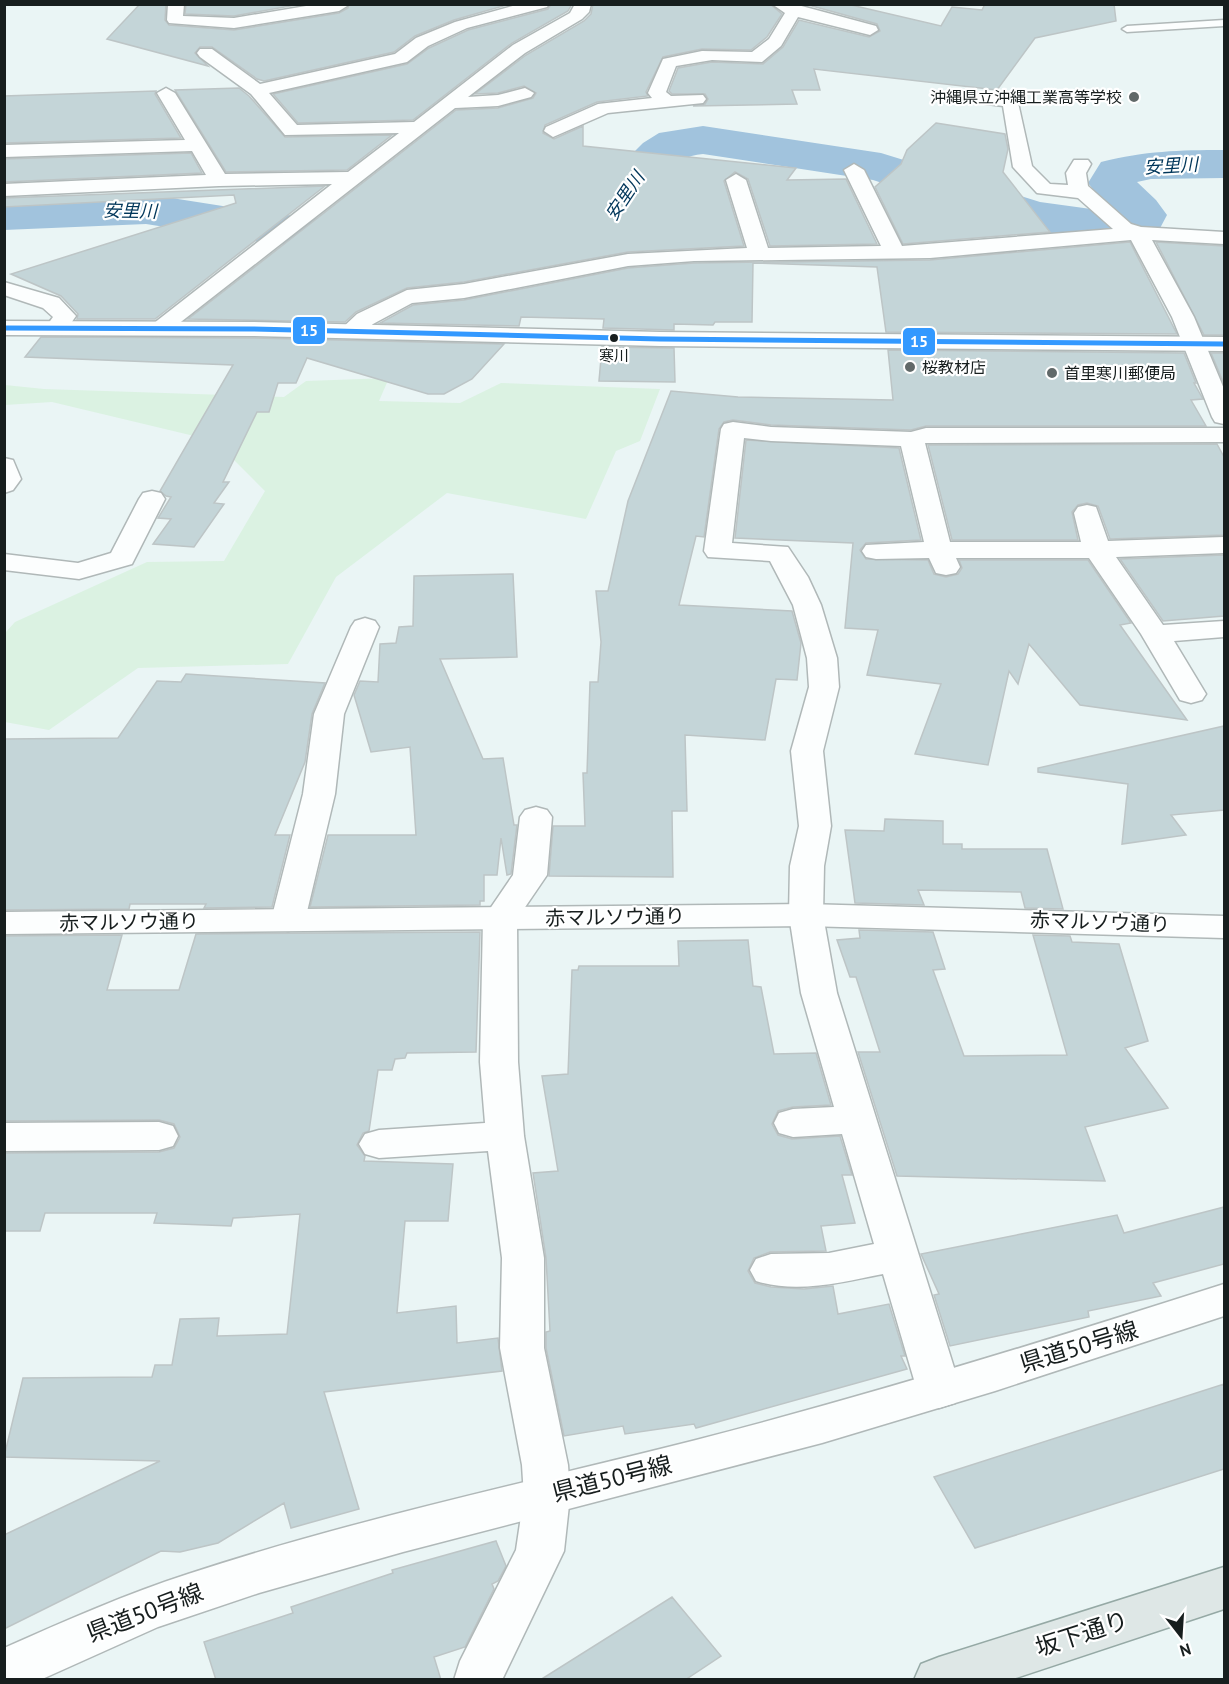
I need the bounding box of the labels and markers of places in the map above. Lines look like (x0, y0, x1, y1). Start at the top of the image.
place label: 沖縄県立沖縄工業高等学校 (930, 87, 1122, 107)
marker: 沖縄県立沖縄工業高等学校 (1127, 90, 1141, 104)
marker: 寒川 (608, 332, 620, 344)
place label: 寒川 (599, 346, 629, 365)
place label: 桜教材店 (922, 357, 986, 377)
marker: 桜教材店 (903, 360, 917, 374)
place label: 首里寒川郵便局 (1064, 363, 1176, 383)
marker: 首里寒川郵便局 (1045, 366, 1059, 380)

